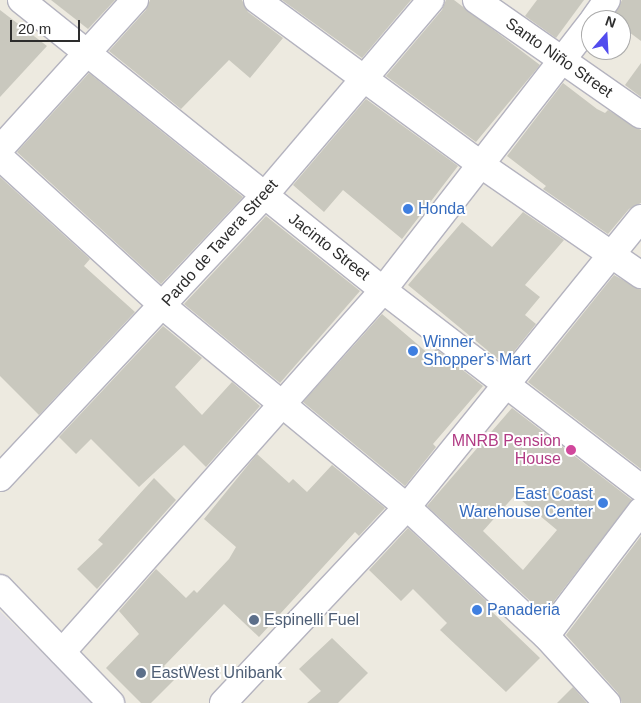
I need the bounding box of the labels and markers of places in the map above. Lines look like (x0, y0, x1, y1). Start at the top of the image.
place label: Honda (418, 199, 465, 219)
marker: Honda (402, 203, 414, 215)
place label: Winner Shopper's Mart (423, 332, 531, 370)
marker: Winner Shopper's Mart (407, 345, 419, 357)
place label: MNRB Pension House (452, 431, 561, 469)
marker: MNRB Pension House (565, 444, 577, 456)
place label: East Coast Warehouse Center (459, 484, 593, 522)
marker: East Coast Warehouse Center (597, 497, 609, 509)
place label: Panaderia (487, 600, 560, 620)
marker: Panaderia (471, 604, 483, 616)
place label: Espinelli Fuel (264, 610, 359, 630)
marker: Espinelli Fuel (248, 614, 260, 626)
place label: EastWest Unibank (151, 663, 282, 683)
marker: EastWest Unibank (135, 667, 147, 679)

